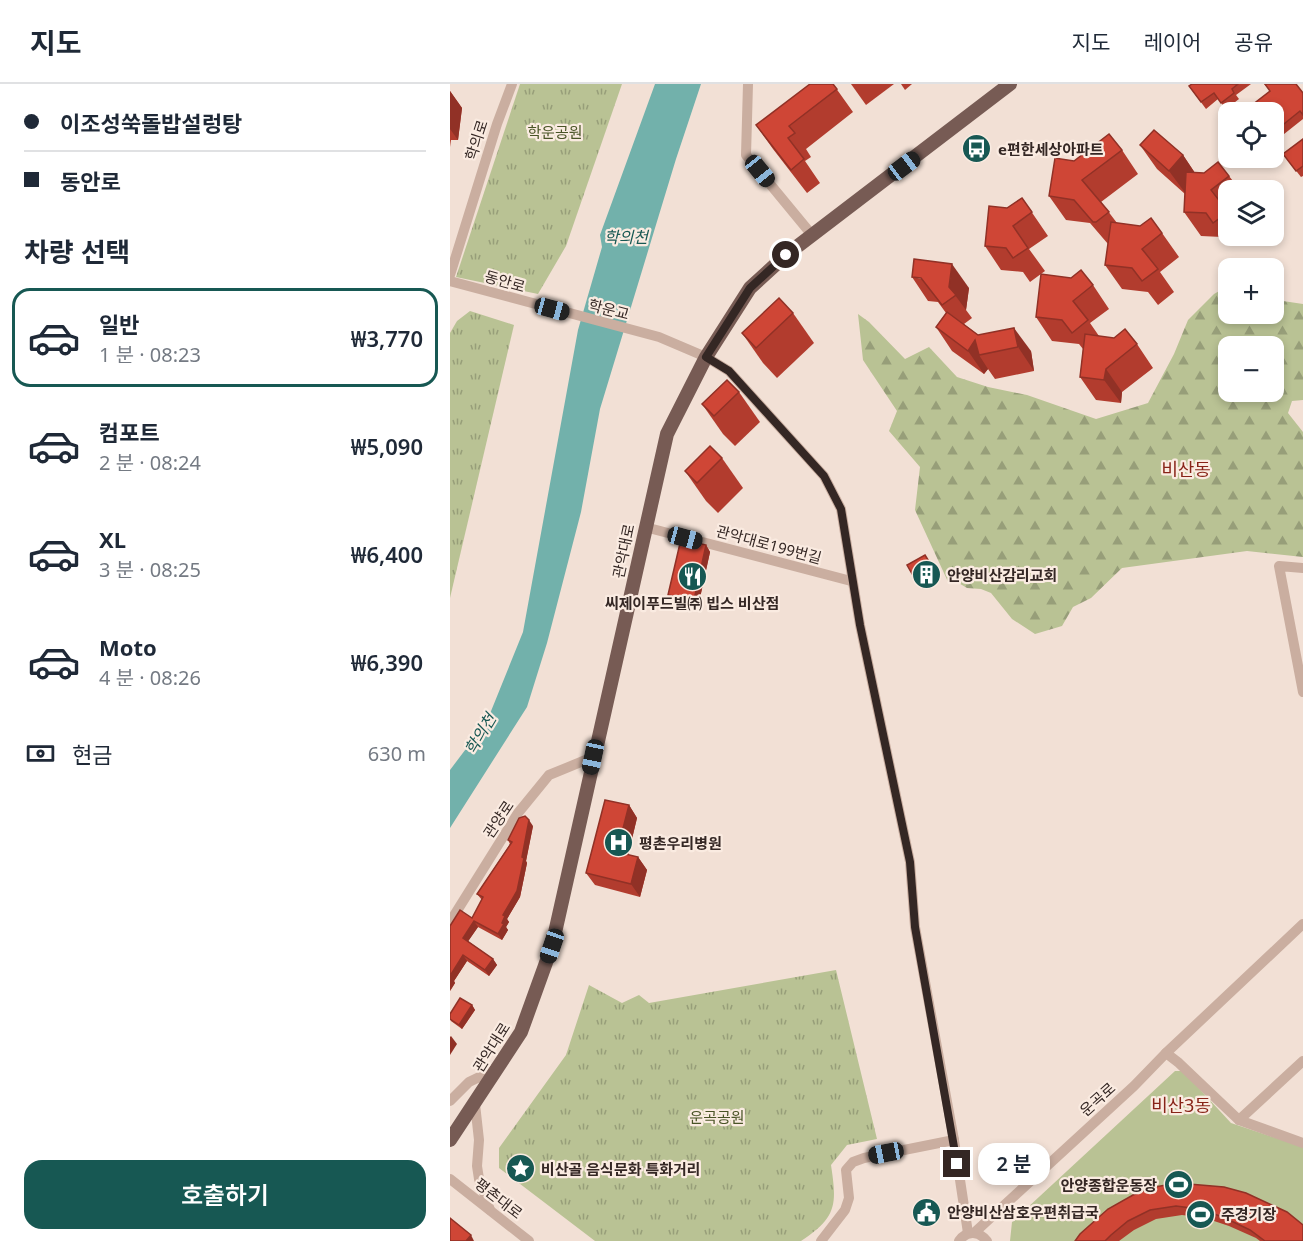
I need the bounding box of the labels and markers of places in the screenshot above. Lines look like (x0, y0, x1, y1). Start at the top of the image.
bus stop icon: e편한세상아파트 (961, 133, 993, 165)
place label: e편한세상아파트 (998, 139, 1104, 159)
building icon: 안양비산감리교회 (910, 559, 942, 591)
restaurant icon: 씨제이푸드빌㈜ 빕스 비산점 (676, 560, 708, 592)
place label: 안양비산감리교회 (947, 565, 1057, 585)
place label: 씨제이푸드빌㈜ 빕스 비산점 (605, 593, 779, 613)
hospital icon: 평촌우리병원 (602, 827, 634, 859)
place label: 평촌우리병원 (639, 833, 722, 853)
place icon: 비산골 음식문화 특화거리 (504, 1153, 536, 1185)
place label: 비산골 음식문화 특화거리 (541, 1159, 701, 1179)
sports icon: 안양종합운동장 (1162, 1169, 1194, 1201)
place label: 안양종합운동장 (1060, 1175, 1157, 1195)
public building icon: 안양비산삼호우편취급국 (910, 1196, 942, 1228)
sports icon: 주경기장 (1184, 1198, 1216, 1230)
place label: 안양비산삼호우편취급국 (947, 1202, 1099, 1222)
place label: 주경기장 (1221, 1204, 1276, 1224)

